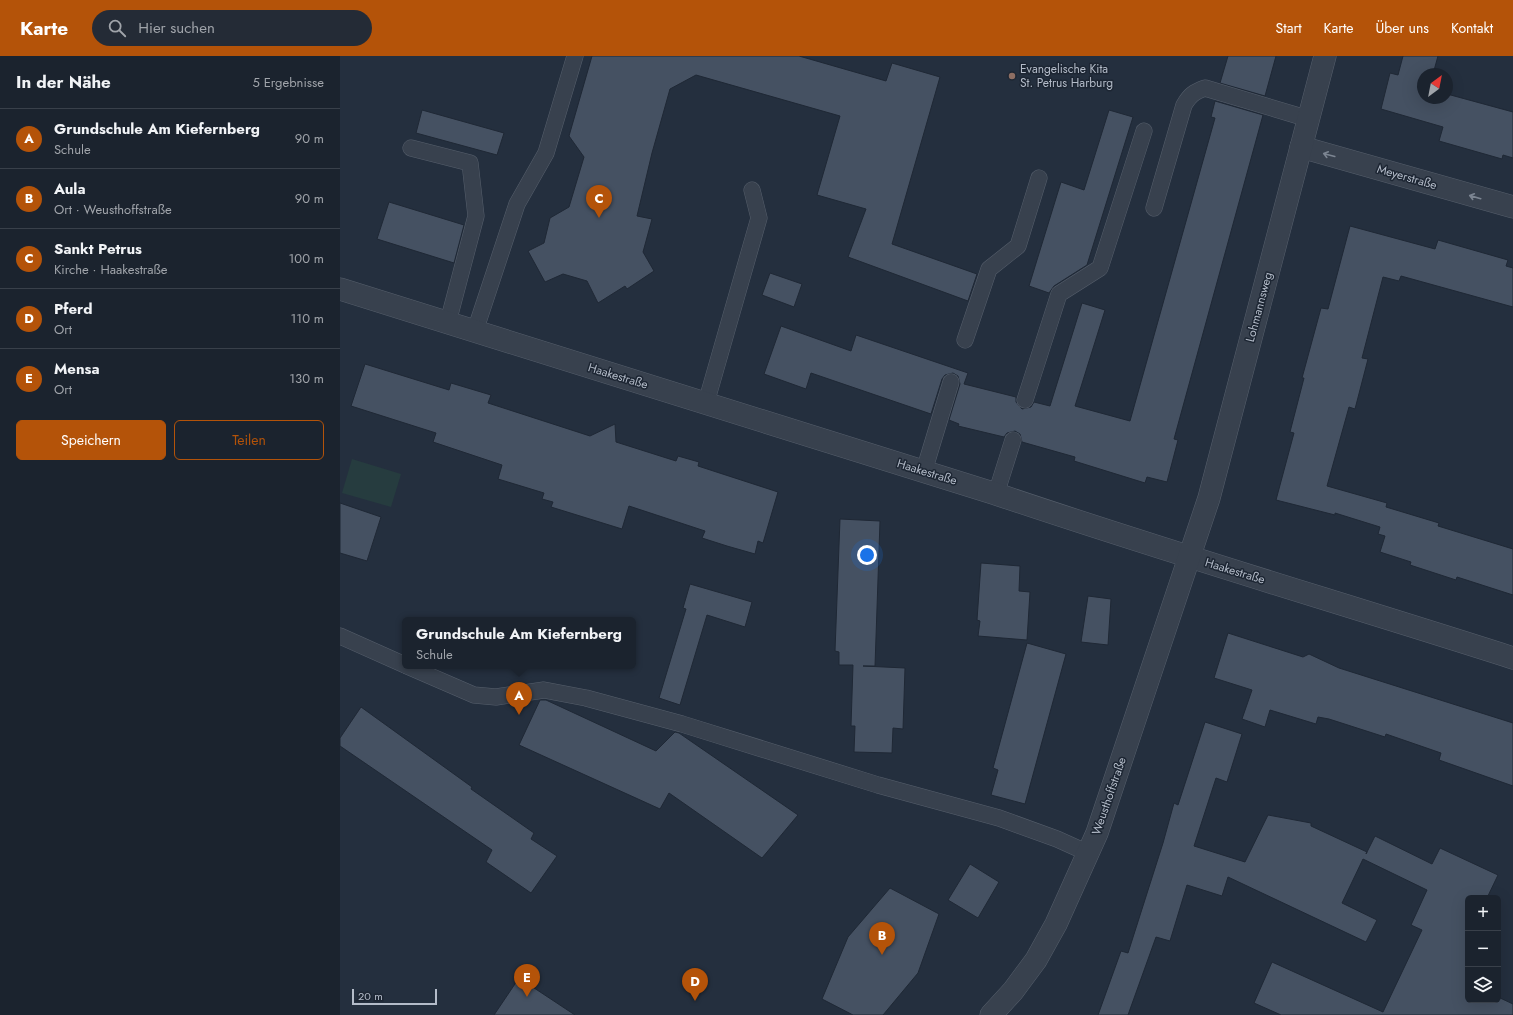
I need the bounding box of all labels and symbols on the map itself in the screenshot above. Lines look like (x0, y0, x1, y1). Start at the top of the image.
place label: Evangelische Kita St. Petrus Harburg (1020, 60, 1113, 92)
north arrow (1417, 68, 1453, 104)
marker: Evangelische Kita St. Petrus Harburg (1007, 71, 1017, 81)
one-way arrow (1323, 151, 1336, 158)
street label: Meyerstraße (1375, 160, 1439, 194)
pin: C (586, 185, 612, 218)
one-way arrow (1469, 193, 1482, 200)
street label: Lohmannsweg (1241, 270, 1277, 344)
street label: Haakestraße (586, 358, 650, 394)
street label: Haakestraße (895, 454, 959, 490)
your location (857, 545, 877, 565)
street label: Haakestraße (1203, 553, 1267, 589)
pin: A (506, 682, 532, 715)
street label: Weusthoffstraße (1087, 755, 1131, 837)
pin: B (869, 922, 895, 955)
pin: E (514, 964, 540, 997)
pin: D (682, 968, 708, 1001)
scale bar (352, 987, 437, 1006)

